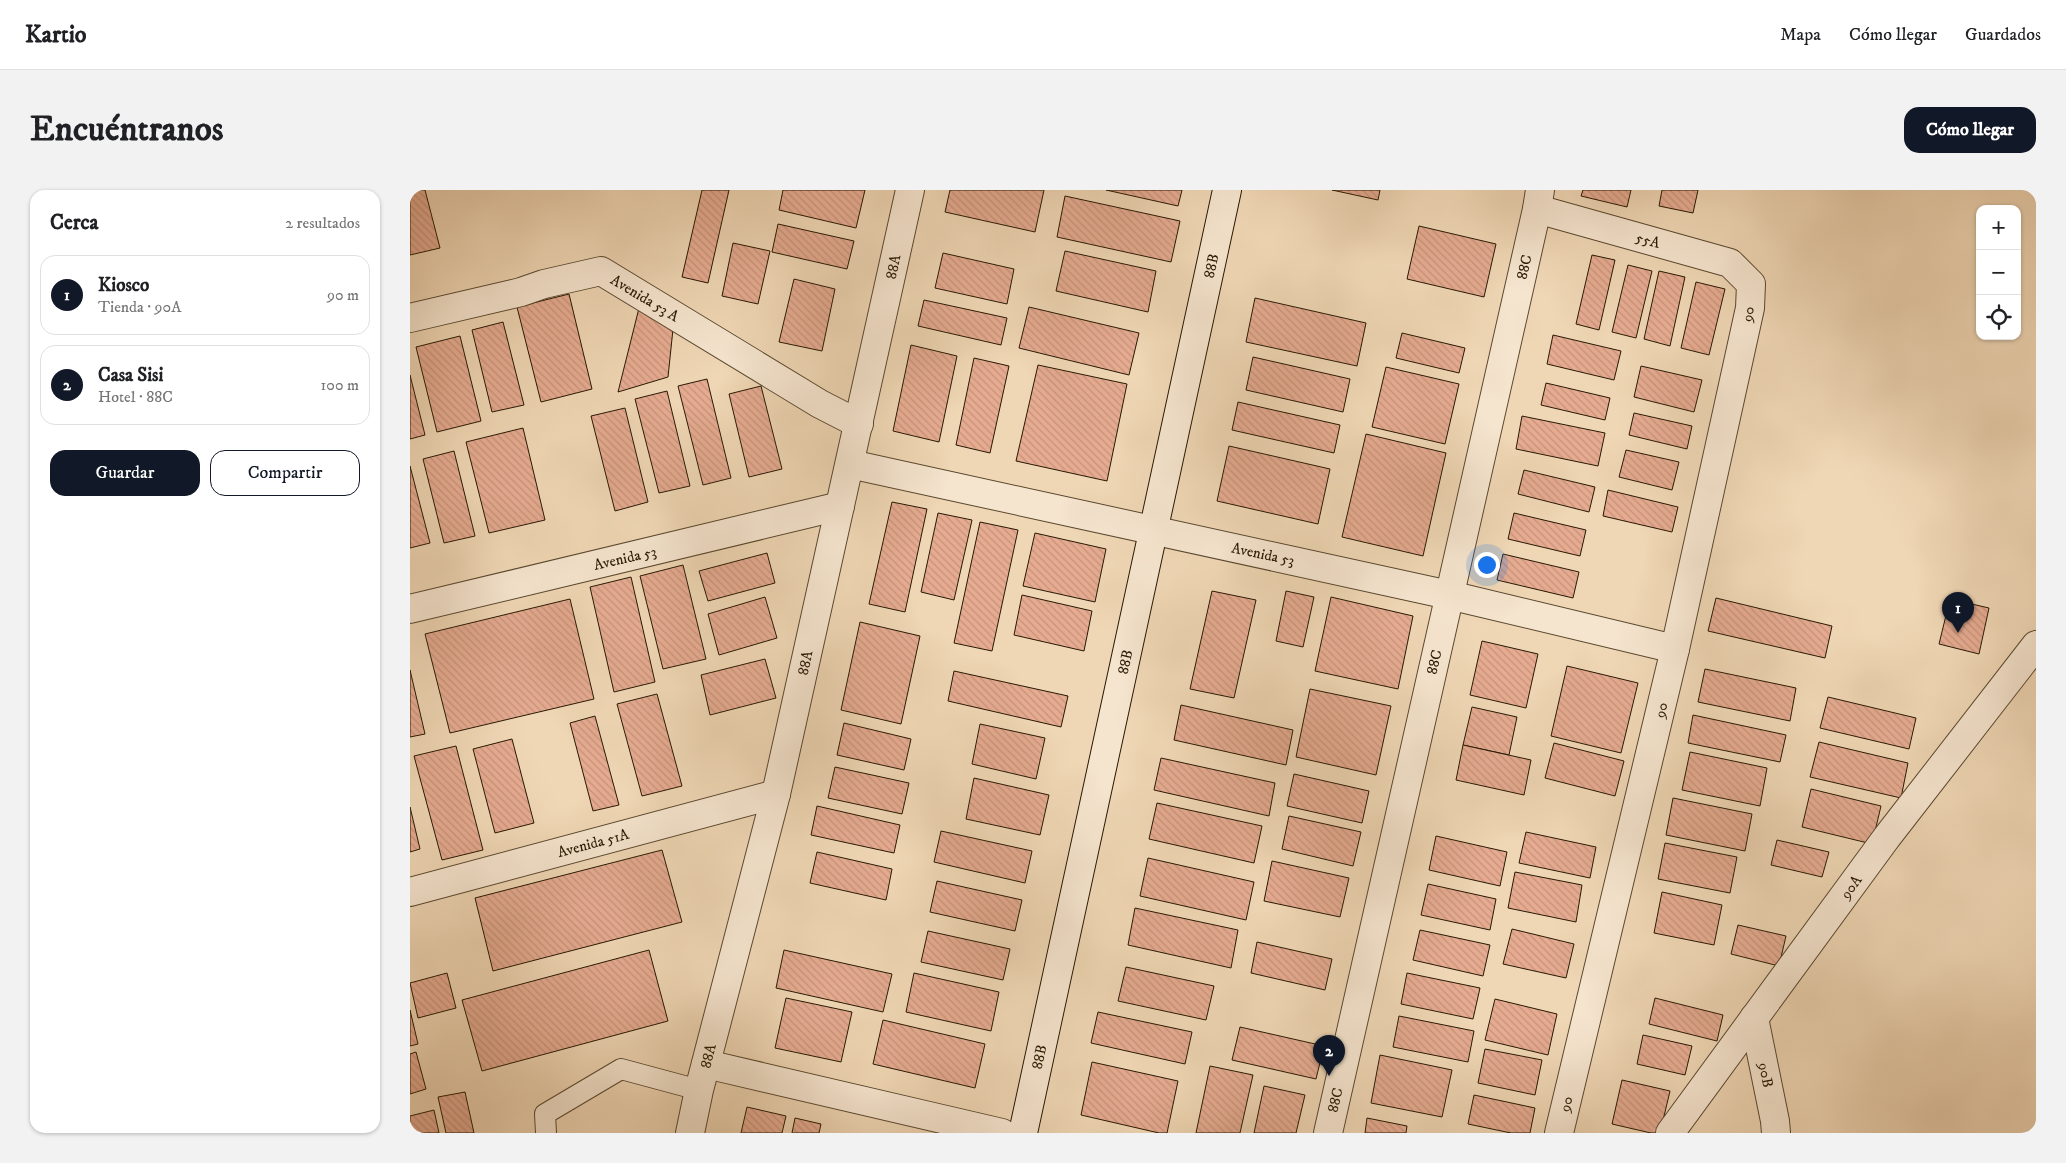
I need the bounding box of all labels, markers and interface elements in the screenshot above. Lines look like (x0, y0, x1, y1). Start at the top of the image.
text: Kartio (25, 20, 87, 50)
text: Mapa (1780, 24, 1821, 46)
text: Cómo llegar (1849, 24, 1937, 46)
text: Guardados (1965, 24, 2041, 46)
button: Cómo llegar (1904, 107, 2036, 153)
text: Encuéntranos (30, 108, 224, 152)
map controls (1976, 205, 2021, 340)
button: + (1976, 205, 2021, 250)
text: Cerca (50, 210, 98, 236)
text: 2 resultados (285, 213, 360, 233)
street label: 55A (1633, 228, 1663, 253)
button: − (1976, 250, 2021, 295)
street label: 88B (1200, 252, 1223, 280)
street label: 88A (882, 253, 905, 281)
street label: 88C (1512, 253, 1537, 281)
street label: Avenida 53 A (607, 271, 683, 327)
text: Kiosco (98, 274, 149, 297)
text: 1 (64, 285, 70, 305)
text: 90 m (327, 285, 359, 305)
button: locate (1976, 295, 2021, 340)
text: Tienda · 90A (98, 297, 181, 317)
street label: 90 (1738, 305, 1759, 324)
text: Casa Sisi (98, 364, 163, 387)
text: 2 (63, 375, 71, 395)
text: 100 m (321, 375, 359, 395)
text: Hotel · 88C (98, 387, 173, 407)
button: Guardar (50, 450, 200, 496)
button: Compartir (210, 450, 360, 496)
street label: Avenida 53 (1230, 539, 1296, 570)
street label: Avenida 53 (592, 542, 658, 575)
your location (1474, 552, 1500, 578)
pin: 1 (1942, 592, 1974, 633)
street label: 88B (1114, 648, 1137, 676)
street label: 88C (1422, 648, 1447, 676)
street label: 88A (794, 649, 817, 677)
street label: 90 (1650, 700, 1673, 721)
street label: Avenida 51A (555, 825, 631, 862)
street label: 90A (1836, 871, 1867, 904)
pin: 2 (1313, 1035, 1345, 1076)
street label: 88A (696, 1041, 721, 1070)
street label: 88B (1028, 1043, 1051, 1071)
street label: 90B (1753, 1060, 1777, 1089)
street label: 88C (1323, 1086, 1348, 1114)
street label: 90 (1555, 1094, 1578, 1115)

